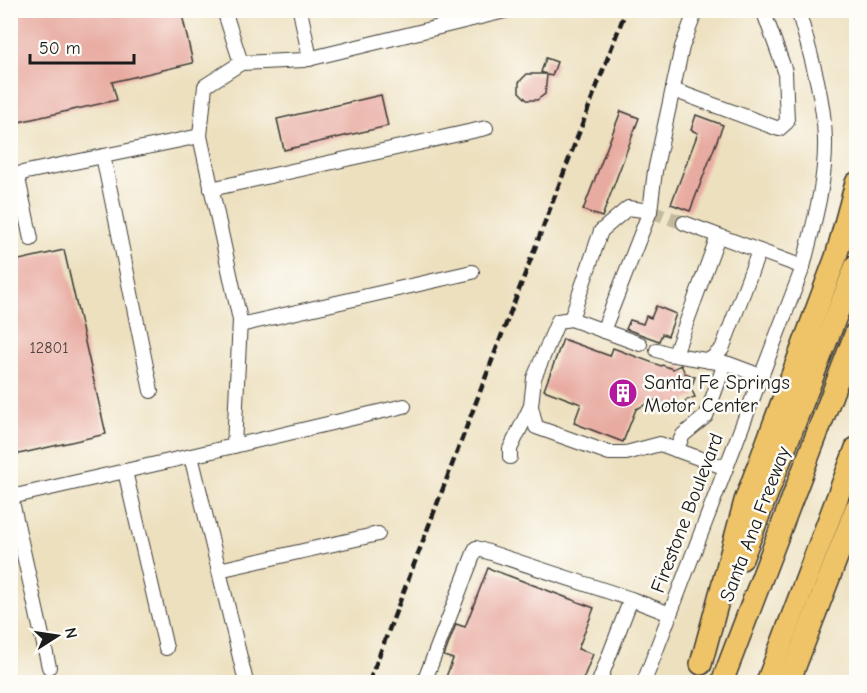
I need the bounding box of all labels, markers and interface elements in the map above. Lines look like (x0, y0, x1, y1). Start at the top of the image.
scale bar (30, 27, 134, 65)
text: 50 m (39, 38, 81, 59)
house number: 12801 (29, 339, 69, 357)
place label: Santa Fe Springs Motor Center (644, 371, 790, 417)
building icon: Santa Fe Springs Motor Center (607, 377, 639, 409)
street label: Firestone Boulevard (646, 430, 728, 596)
street label: Santa Ana Freeway (715, 443, 795, 605)
north arrow (27, 606, 87, 666)
text: N (61, 626, 81, 640)

